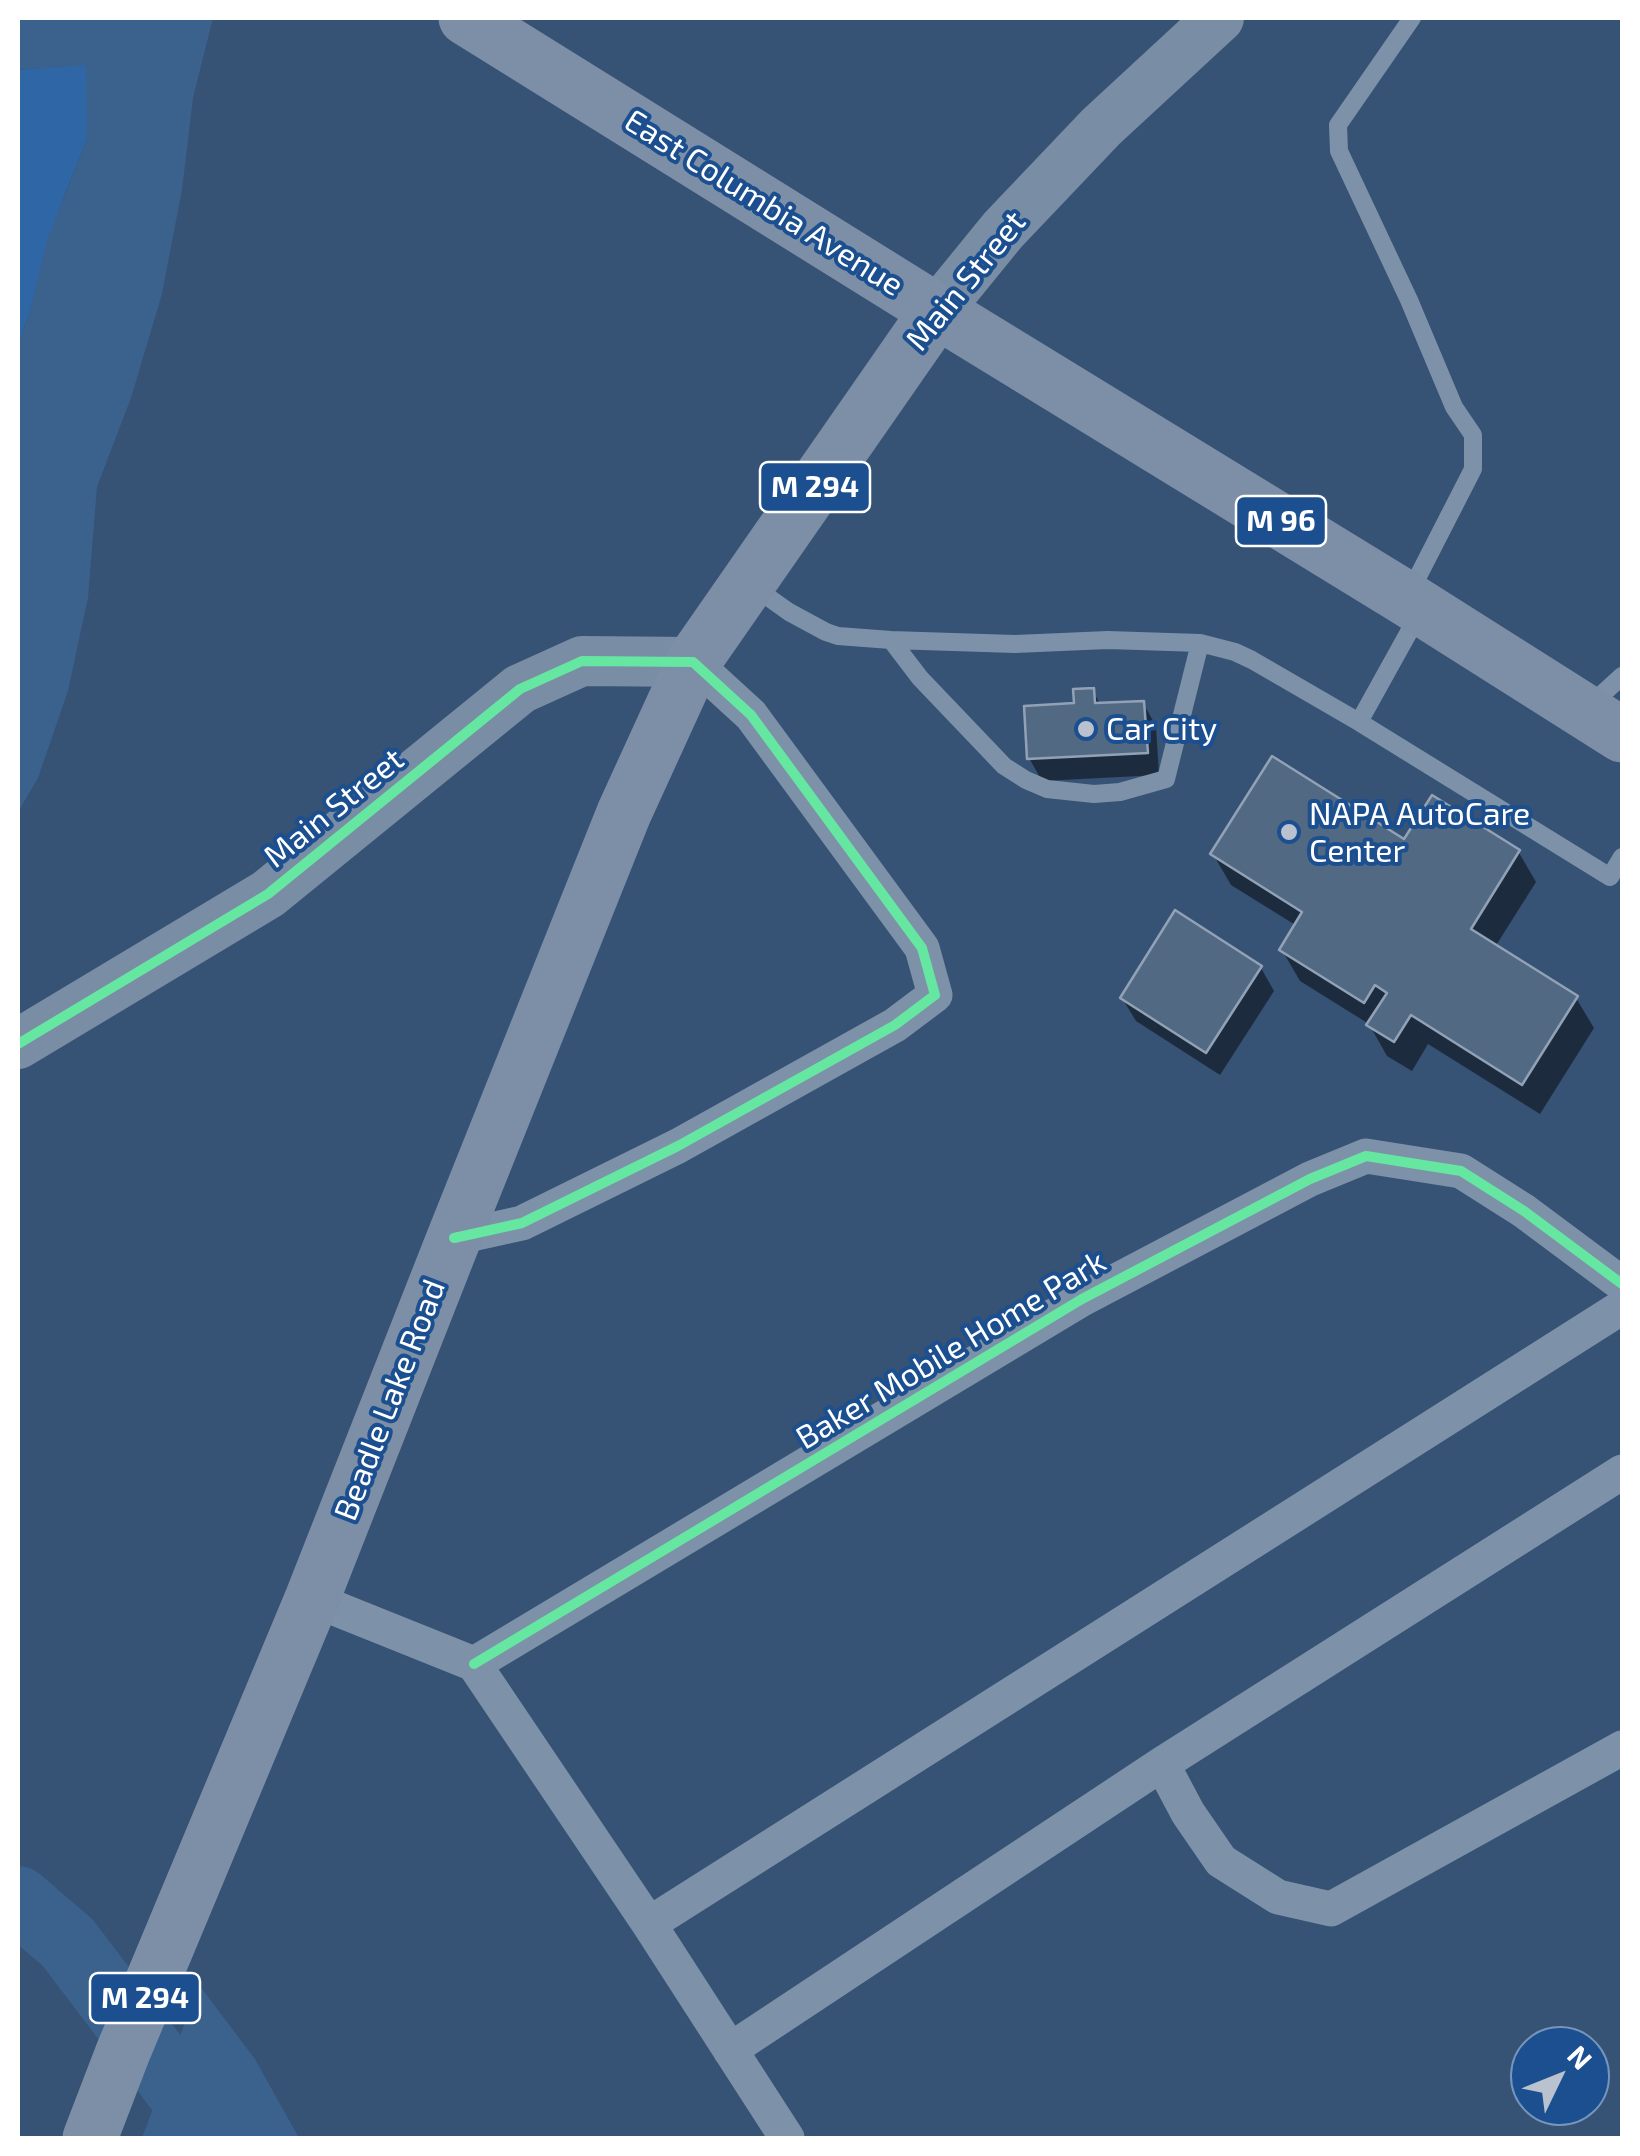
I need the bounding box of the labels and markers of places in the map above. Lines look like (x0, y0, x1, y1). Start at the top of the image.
place label: Car City (1106, 710, 1217, 748)
marker: Car City (1075, 718, 1097, 740)
place label: NAPA AutoCare Center (1309, 795, 1530, 870)
marker: NAPA AutoCare Center (1278, 821, 1300, 843)

